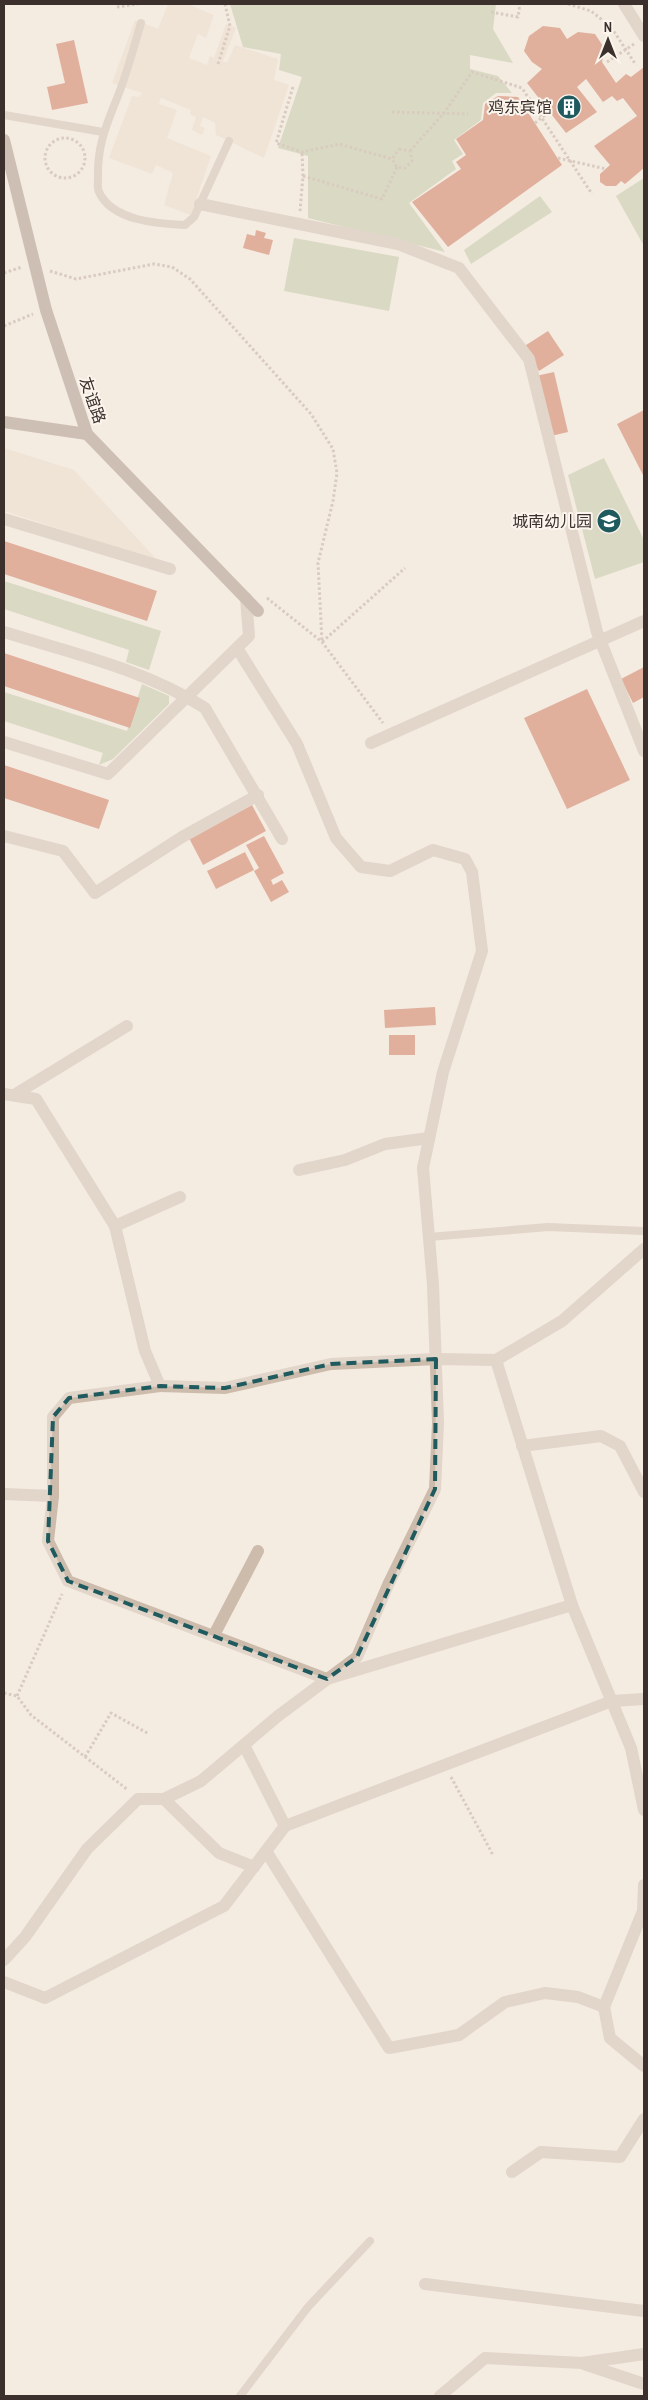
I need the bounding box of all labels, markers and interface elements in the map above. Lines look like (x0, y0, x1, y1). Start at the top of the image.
north arrow (583, 15, 633, 65)
text: N (604, 18, 612, 36)
building icon: 鸡东宾馆 (556, 94, 582, 120)
place label: 鸡东宾馆 (488, 96, 552, 118)
street label: 友谊路 (75, 374, 111, 426)
school or university icon: 城南幼儿园 (596, 508, 622, 534)
place label: 城南幼儿园 (512, 510, 592, 532)

